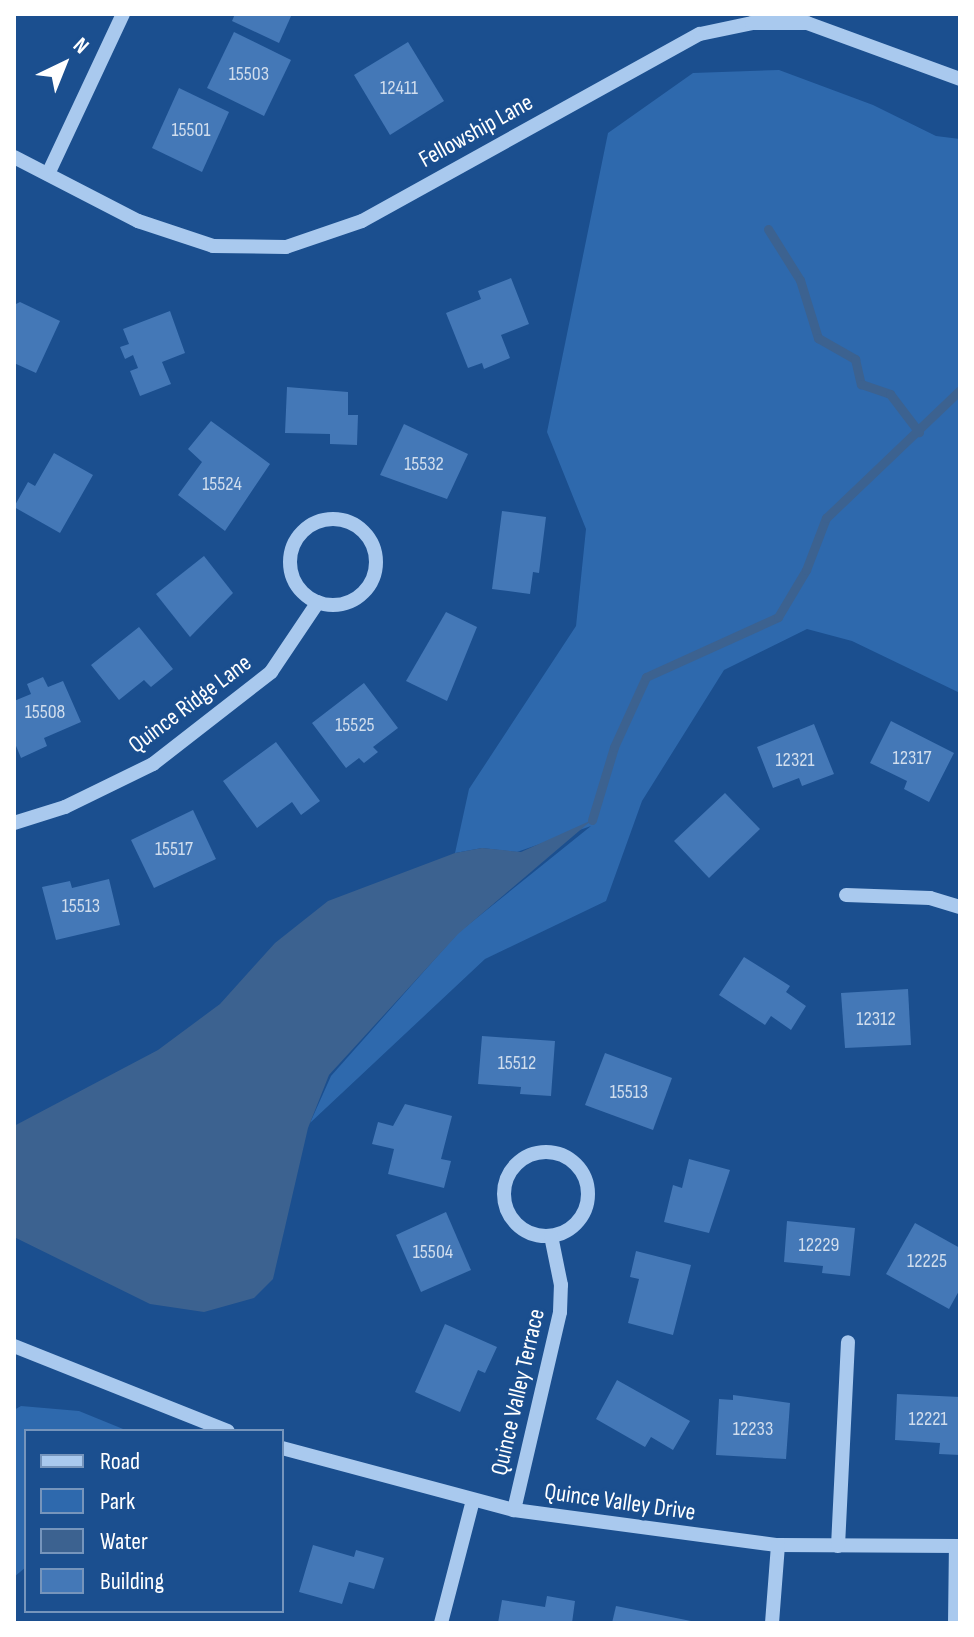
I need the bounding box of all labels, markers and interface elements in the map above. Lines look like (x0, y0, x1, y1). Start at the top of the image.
north arrow (24, 24, 104, 104)
text: N (67, 32, 94, 60)
house number: 15503 (229, 62, 269, 86)
house number: 12411 (380, 76, 418, 100)
street label: Fellowship Lane (414, 88, 538, 174)
house number: 15501 (172, 118, 210, 142)
house number: 15532 (404, 452, 444, 476)
house number: 15524 (202, 472, 242, 496)
street label: Quince Ridge Lane (123, 649, 257, 759)
house number: 15508 (25, 700, 65, 724)
house number: 15525 (335, 713, 375, 737)
house number: 12317 (893, 746, 931, 770)
house number: 12321 (775, 748, 815, 772)
house number: 15517 (155, 837, 193, 861)
house number: 15513 (62, 894, 100, 918)
house number: 12312 (856, 1007, 896, 1031)
house number: 15512 (498, 1051, 536, 1075)
house number: 15513 (610, 1080, 648, 1104)
house number: 12229 (799, 1233, 839, 1257)
house number: 15504 (413, 1240, 453, 1264)
house number: 12225 (907, 1249, 947, 1273)
street label: Quince Valley Terrace (485, 1306, 551, 1478)
house number: 12221 (908, 1407, 948, 1431)
house number: 12233 (733, 1417, 773, 1441)
legend (24, 1429, 284, 1613)
text: Road (100, 1447, 140, 1476)
street label: Quince Valley Drive (543, 1477, 697, 1527)
text: Park (100, 1487, 135, 1516)
text: Water (100, 1527, 148, 1556)
text: Building (100, 1567, 164, 1596)

